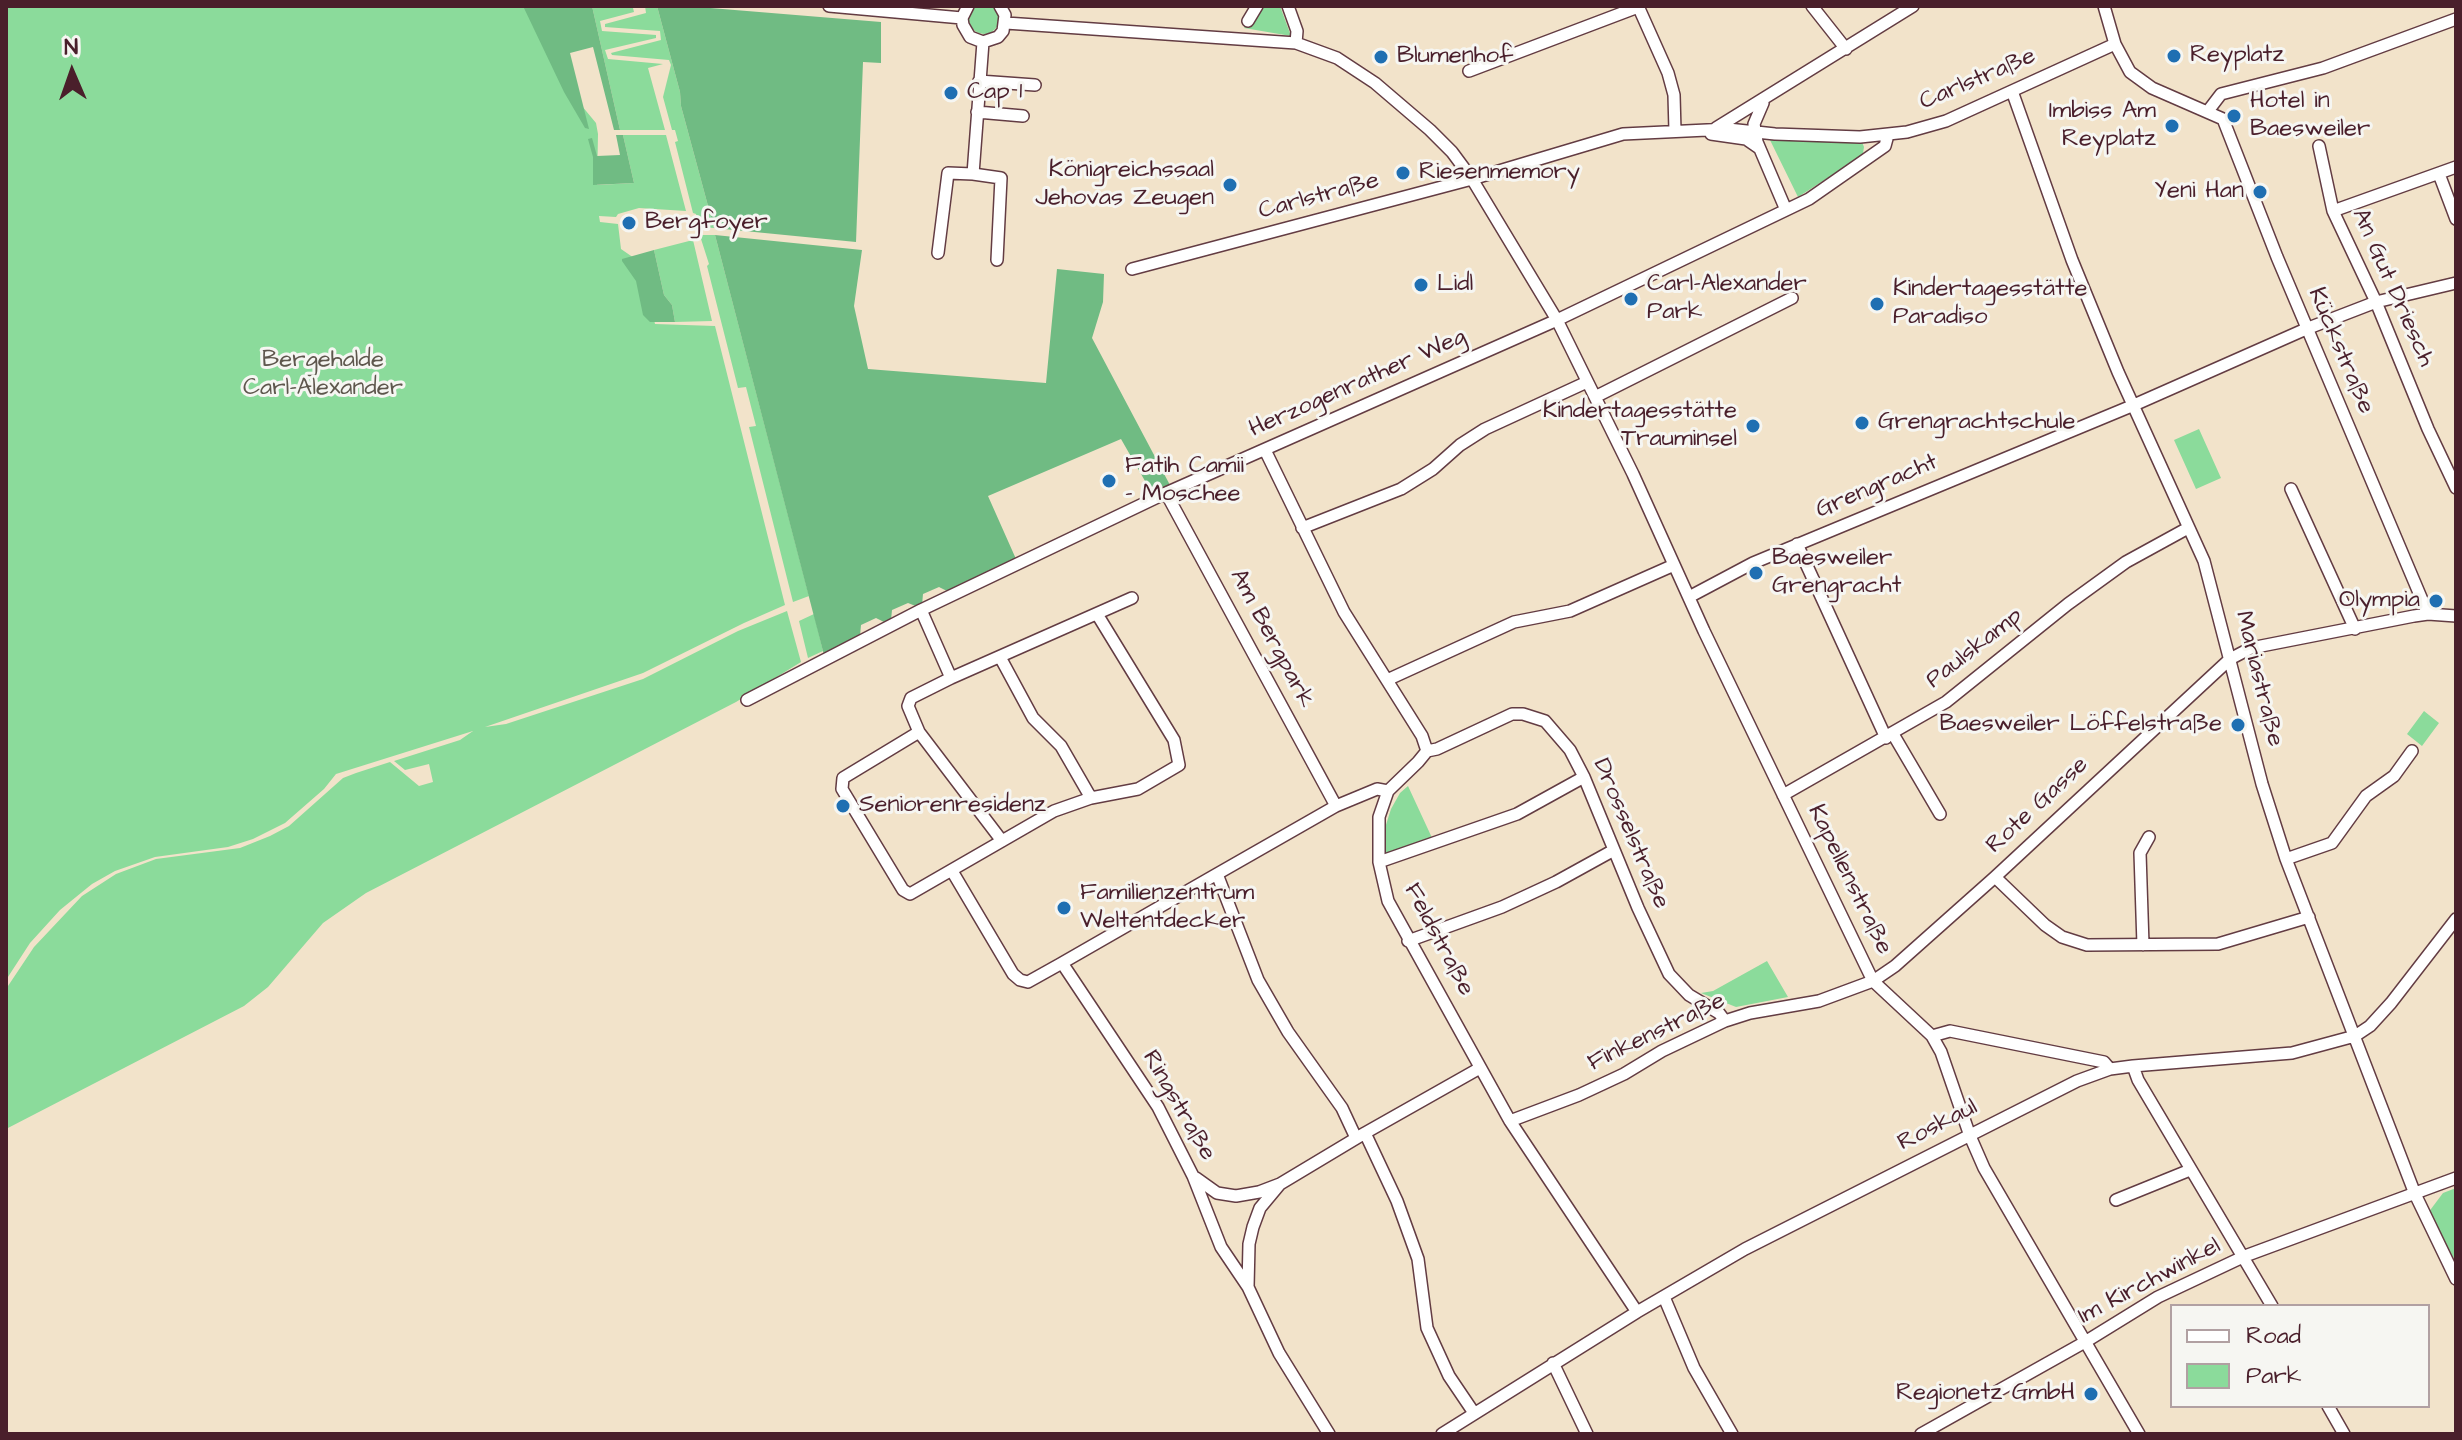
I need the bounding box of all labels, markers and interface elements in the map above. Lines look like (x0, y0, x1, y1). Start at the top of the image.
north arrow (32, 32, 112, 112)
text: N (64, 32, 79, 63)
place label: Reyplatz (2190, 42, 2284, 70)
place label: Blumenhof (1397, 43, 1513, 71)
street label: Carlstraße (1916, 43, 2040, 117)
marker: Reyplatz (2165, 47, 2183, 65)
marker: Blumenhof (1372, 48, 1390, 66)
place label: Cap 1 (967, 79, 1022, 107)
marker: Cap 1 (942, 84, 960, 102)
place label: Hotel in Baesweiler (2250, 88, 2370, 144)
place label: Imbiss Am Reyplatz (2049, 98, 2156, 154)
marker: Hotel in Baesweiler (2225, 107, 2243, 125)
marker: Imbiss Am Reyplatz (2163, 117, 2181, 135)
place label: Königreichssaal Jehovas Zeugen (1035, 157, 1214, 213)
place label: Riesenmemory (1419, 159, 1580, 187)
marker: Riesenmemory (1394, 164, 1412, 182)
street label: Carlstraße (1256, 167, 1382, 227)
marker: Königreichssaal Jehovas Zeugen (1221, 176, 1239, 194)
place label: Yeni Han (2154, 178, 2244, 206)
marker: Yeni Han (2251, 183, 2269, 201)
street label: An Gut Driesch (2344, 205, 2440, 371)
place label: Bergfoyer (645, 209, 768, 237)
marker: Bergfoyer (620, 214, 638, 232)
place label: Lidl (1437, 271, 1473, 299)
place label: Carl-Alexander Park (1647, 271, 1807, 327)
marker: Lidl (1412, 276, 1430, 294)
place label: Kindertagesstätte Paradiso (1893, 276, 2087, 332)
street label: Kückstraße (2301, 284, 2379, 418)
marker: Carl-Alexander Park (1622, 290, 1640, 308)
marker: Kindertagesstätte Paradiso (1868, 295, 1886, 313)
street label: Herzogenrather Weg (1245, 323, 1471, 445)
park label: Bergehalde Carl-Alexander (243, 347, 403, 403)
place label: Kindertagesstätte Trauminsel (1543, 398, 1737, 454)
place label: Grengrachtschule (1878, 409, 2076, 437)
marker: Grengrachtschule (1853, 414, 1871, 432)
marker: Kindertagesstätte Trauminsel (1744, 417, 1762, 435)
street label: Grengracht (1812, 448, 1942, 526)
place label: Fatih Camii - Moschee (1125, 453, 1244, 509)
marker: Fatih Camii - Moschee (1100, 472, 1118, 490)
place label: Baesweiler Grengracht (1772, 545, 1901, 601)
marker: Baesweiler Grengracht (1747, 564, 1765, 582)
street label: Am Bergpark (1222, 565, 1320, 713)
place label: Olympia (2339, 587, 2420, 615)
marker: Olympia (2427, 592, 2445, 610)
street label: Paulskamp (1921, 602, 2029, 696)
street label: Mariastraße (2227, 608, 2289, 750)
place label: Baesweiler Löffelstraße (1939, 711, 2222, 739)
marker: Baesweiler Löffelstraße (2229, 716, 2247, 734)
street label: Rote Gasse (1981, 752, 2095, 860)
street label: Drosselstraße (1585, 755, 1675, 913)
place label: Seniorenresidenz (859, 792, 1046, 820)
marker: Seniorenresidenz (834, 797, 852, 815)
street label: Kapellenstraße (1800, 800, 1898, 960)
street label: Feldstraße (1396, 879, 1480, 1001)
place label: Familienzentrum Weltentdecker (1080, 880, 1254, 936)
marker: Familienzentrum Weltentdecker (1055, 899, 1073, 917)
street label: Finkenstraße (1584, 987, 1730, 1079)
street label: Ringstraße (1135, 1046, 1221, 1166)
street label: Roskaul (1893, 1094, 1983, 1158)
street label: Im Kirchwinkel (2074, 1232, 2226, 1332)
legend (2170, 1304, 2430, 1408)
text: Road (2246, 1319, 2301, 1353)
text: Park (2246, 1359, 2302, 1393)
place label: Regionetz GmbH (1896, 1380, 2075, 1408)
marker: Regionetz GmbH (2082, 1385, 2100, 1403)

